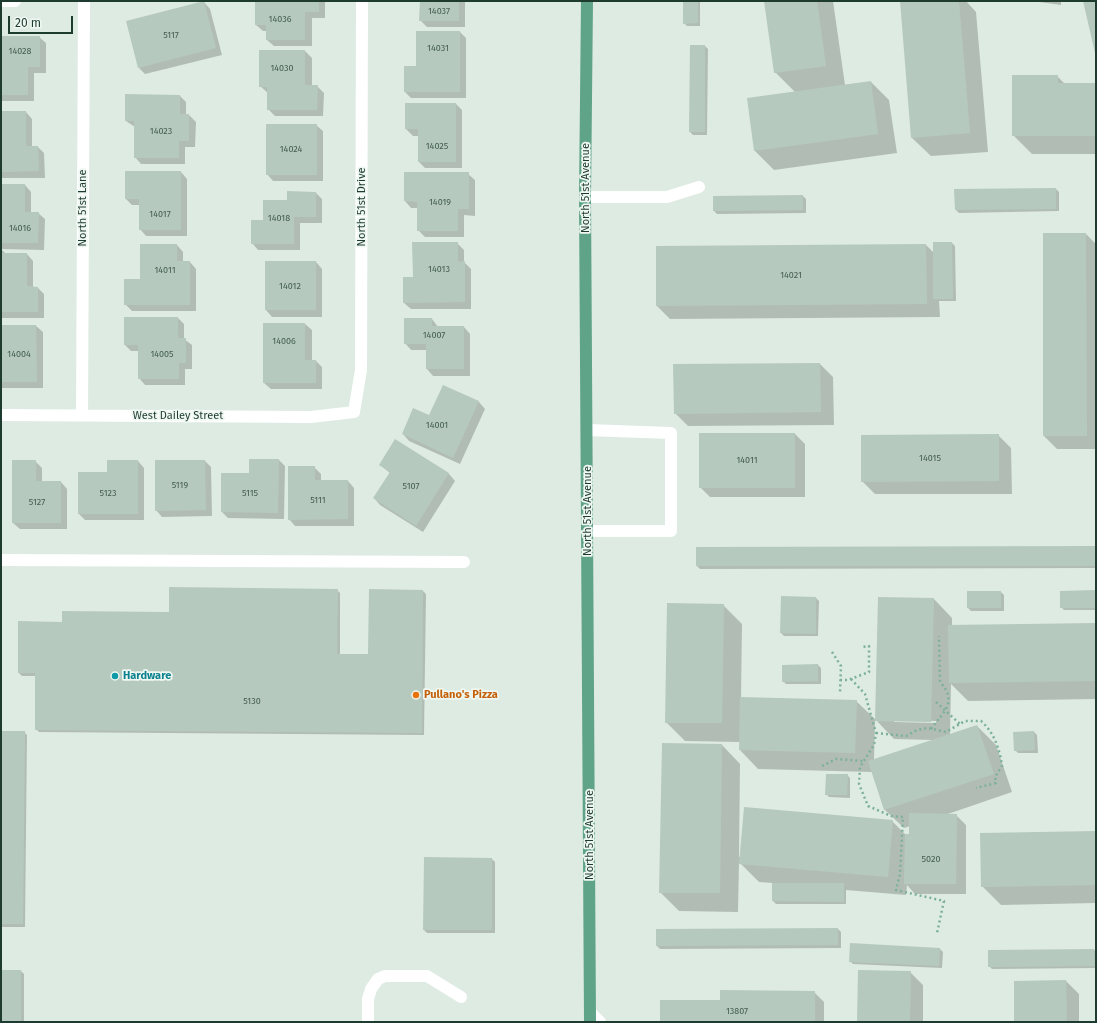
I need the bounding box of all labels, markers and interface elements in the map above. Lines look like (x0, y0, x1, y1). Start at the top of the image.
house number: 14037 (428, 6, 450, 16)
scale bar (10, 8, 75, 34)
house number: 14036 (269, 14, 291, 24)
text: 20 m (15, 16, 41, 30)
house number: 5117 (163, 30, 179, 40)
house number: 14031 (427, 43, 449, 53)
house number: 14028 (8, 46, 32, 56)
house number: 14030 (270, 63, 294, 73)
house number: 14023 (150, 126, 172, 136)
house number: 14025 (426, 141, 448, 151)
street label: North 51st Avenue (579, 143, 593, 233)
house number: 14024 (280, 144, 302, 154)
street label: North 51st Drive (355, 167, 369, 247)
street label: North 51st Lane (76, 169, 90, 247)
house number: 14019 (429, 197, 451, 207)
house number: 14017 (149, 209, 171, 219)
house number: 14018 (268, 213, 290, 223)
house number: 14016 (9, 223, 31, 233)
house number: 14013 (428, 264, 450, 274)
house number: 14011 (154, 265, 176, 275)
house number: 14021 (780, 270, 802, 280)
house number: 14012 (279, 281, 301, 291)
house number: 14007 (423, 330, 445, 340)
house number: 14006 (272, 336, 296, 346)
house number: 14004 (7, 349, 31, 359)
house number: 14005 (150, 349, 174, 359)
street label: West Dailey Street (133, 409, 223, 423)
house number: 14001 (426, 420, 448, 430)
house number: 14015 (919, 453, 941, 463)
house number: 14011 (736, 455, 758, 465)
street label: North 51st Avenue (581, 466, 595, 556)
house number: 5119 (172, 480, 188, 490)
house number: 5107 (403, 481, 419, 491)
house number: 5123 (100, 488, 116, 498)
house number: 5115 (242, 488, 258, 498)
house number: 5111 (310, 495, 326, 505)
house number: 5127 (29, 497, 45, 507)
place label: Hardware (123, 669, 171, 683)
marker: Hardware (110, 671, 120, 681)
place label: Pullano's Pizza (424, 688, 498, 702)
marker: Pullano's Pizza (411, 690, 421, 700)
house number: 5130 (243, 696, 261, 706)
street label: North 51st Avenue (583, 790, 597, 880)
house number: 5020 (922, 854, 940, 864)
house number: 13807 (726, 1006, 748, 1016)

